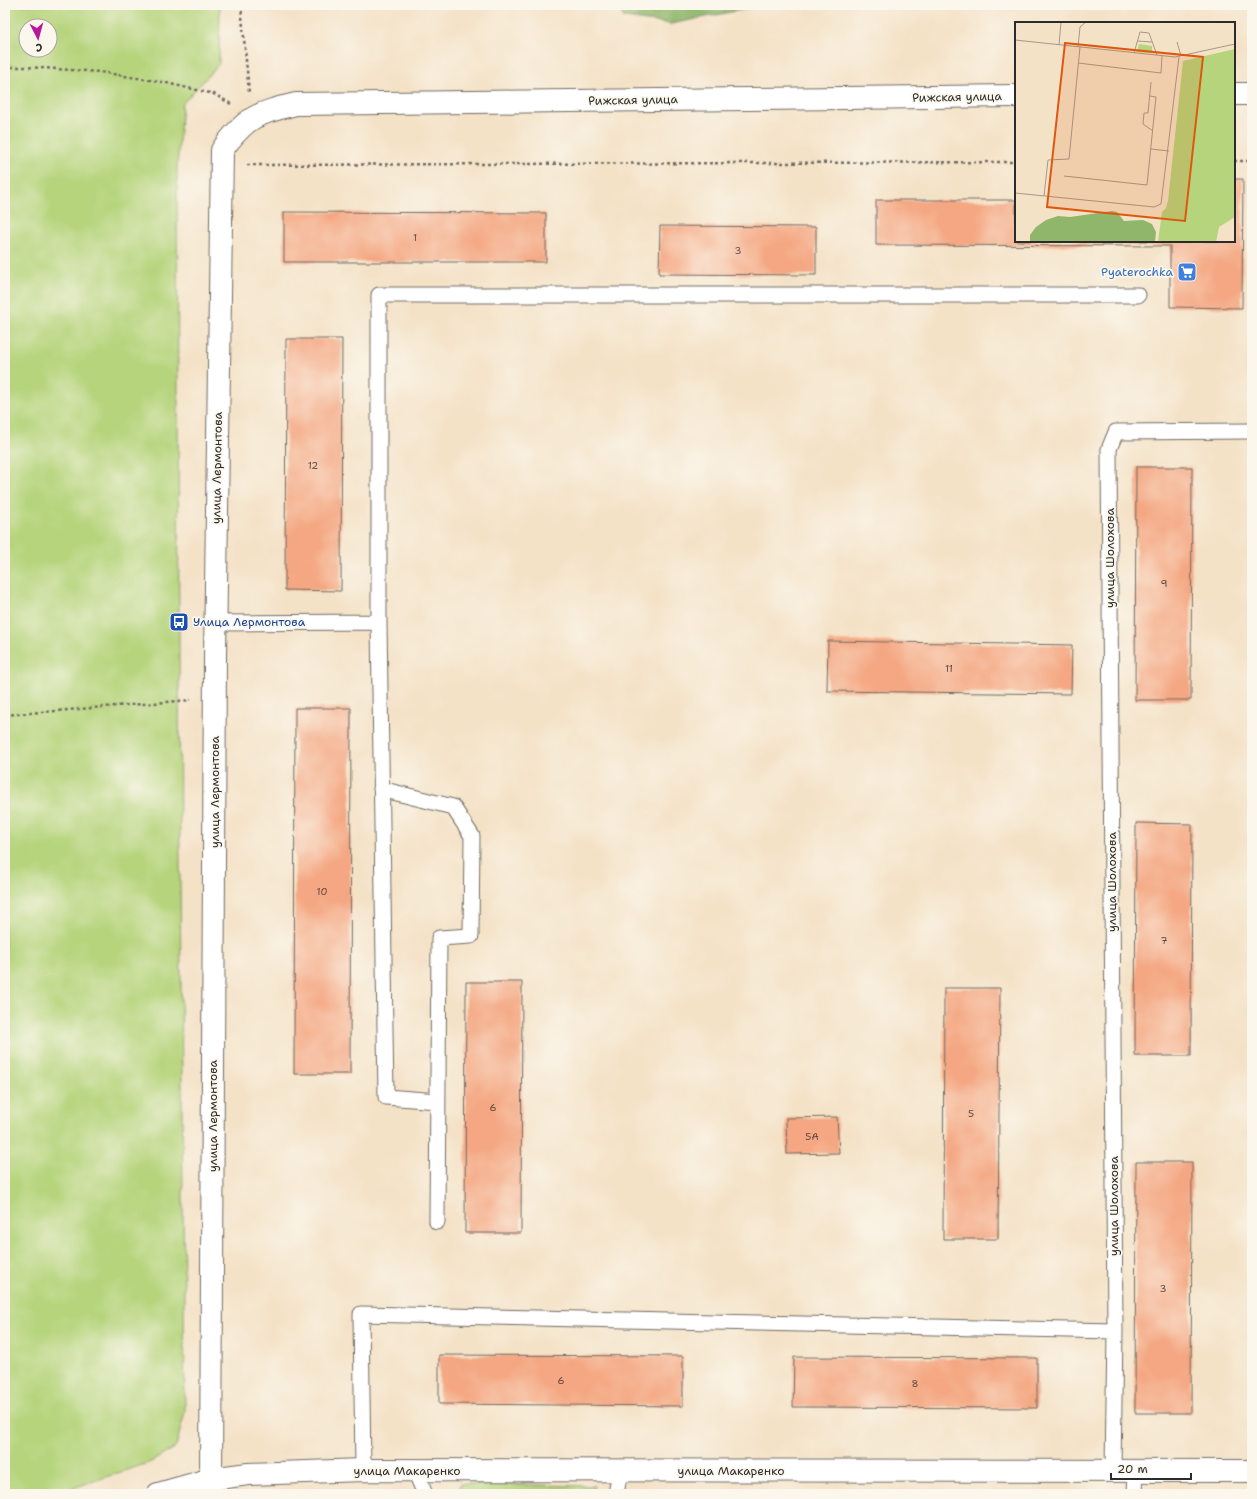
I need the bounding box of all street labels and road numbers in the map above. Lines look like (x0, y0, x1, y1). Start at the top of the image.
street label: Рижская улица (912, 88, 1002, 106)
street label: Рижская улица (588, 91, 678, 109)
street label: улица Лермонтова (208, 411, 226, 524)
street label: улица Шолохова (1102, 508, 1118, 608)
street label: улица Лермонтова (207, 735, 223, 848)
street label: улица Шолохова (1104, 832, 1120, 932)
street label: улица Лермонтова (205, 1059, 221, 1172)
street label: улица Шолохова (1106, 1156, 1122, 1256)
street label: улица Макаренко (354, 1463, 460, 1479)
street label: улица Макаренко (678, 1463, 784, 1479)

